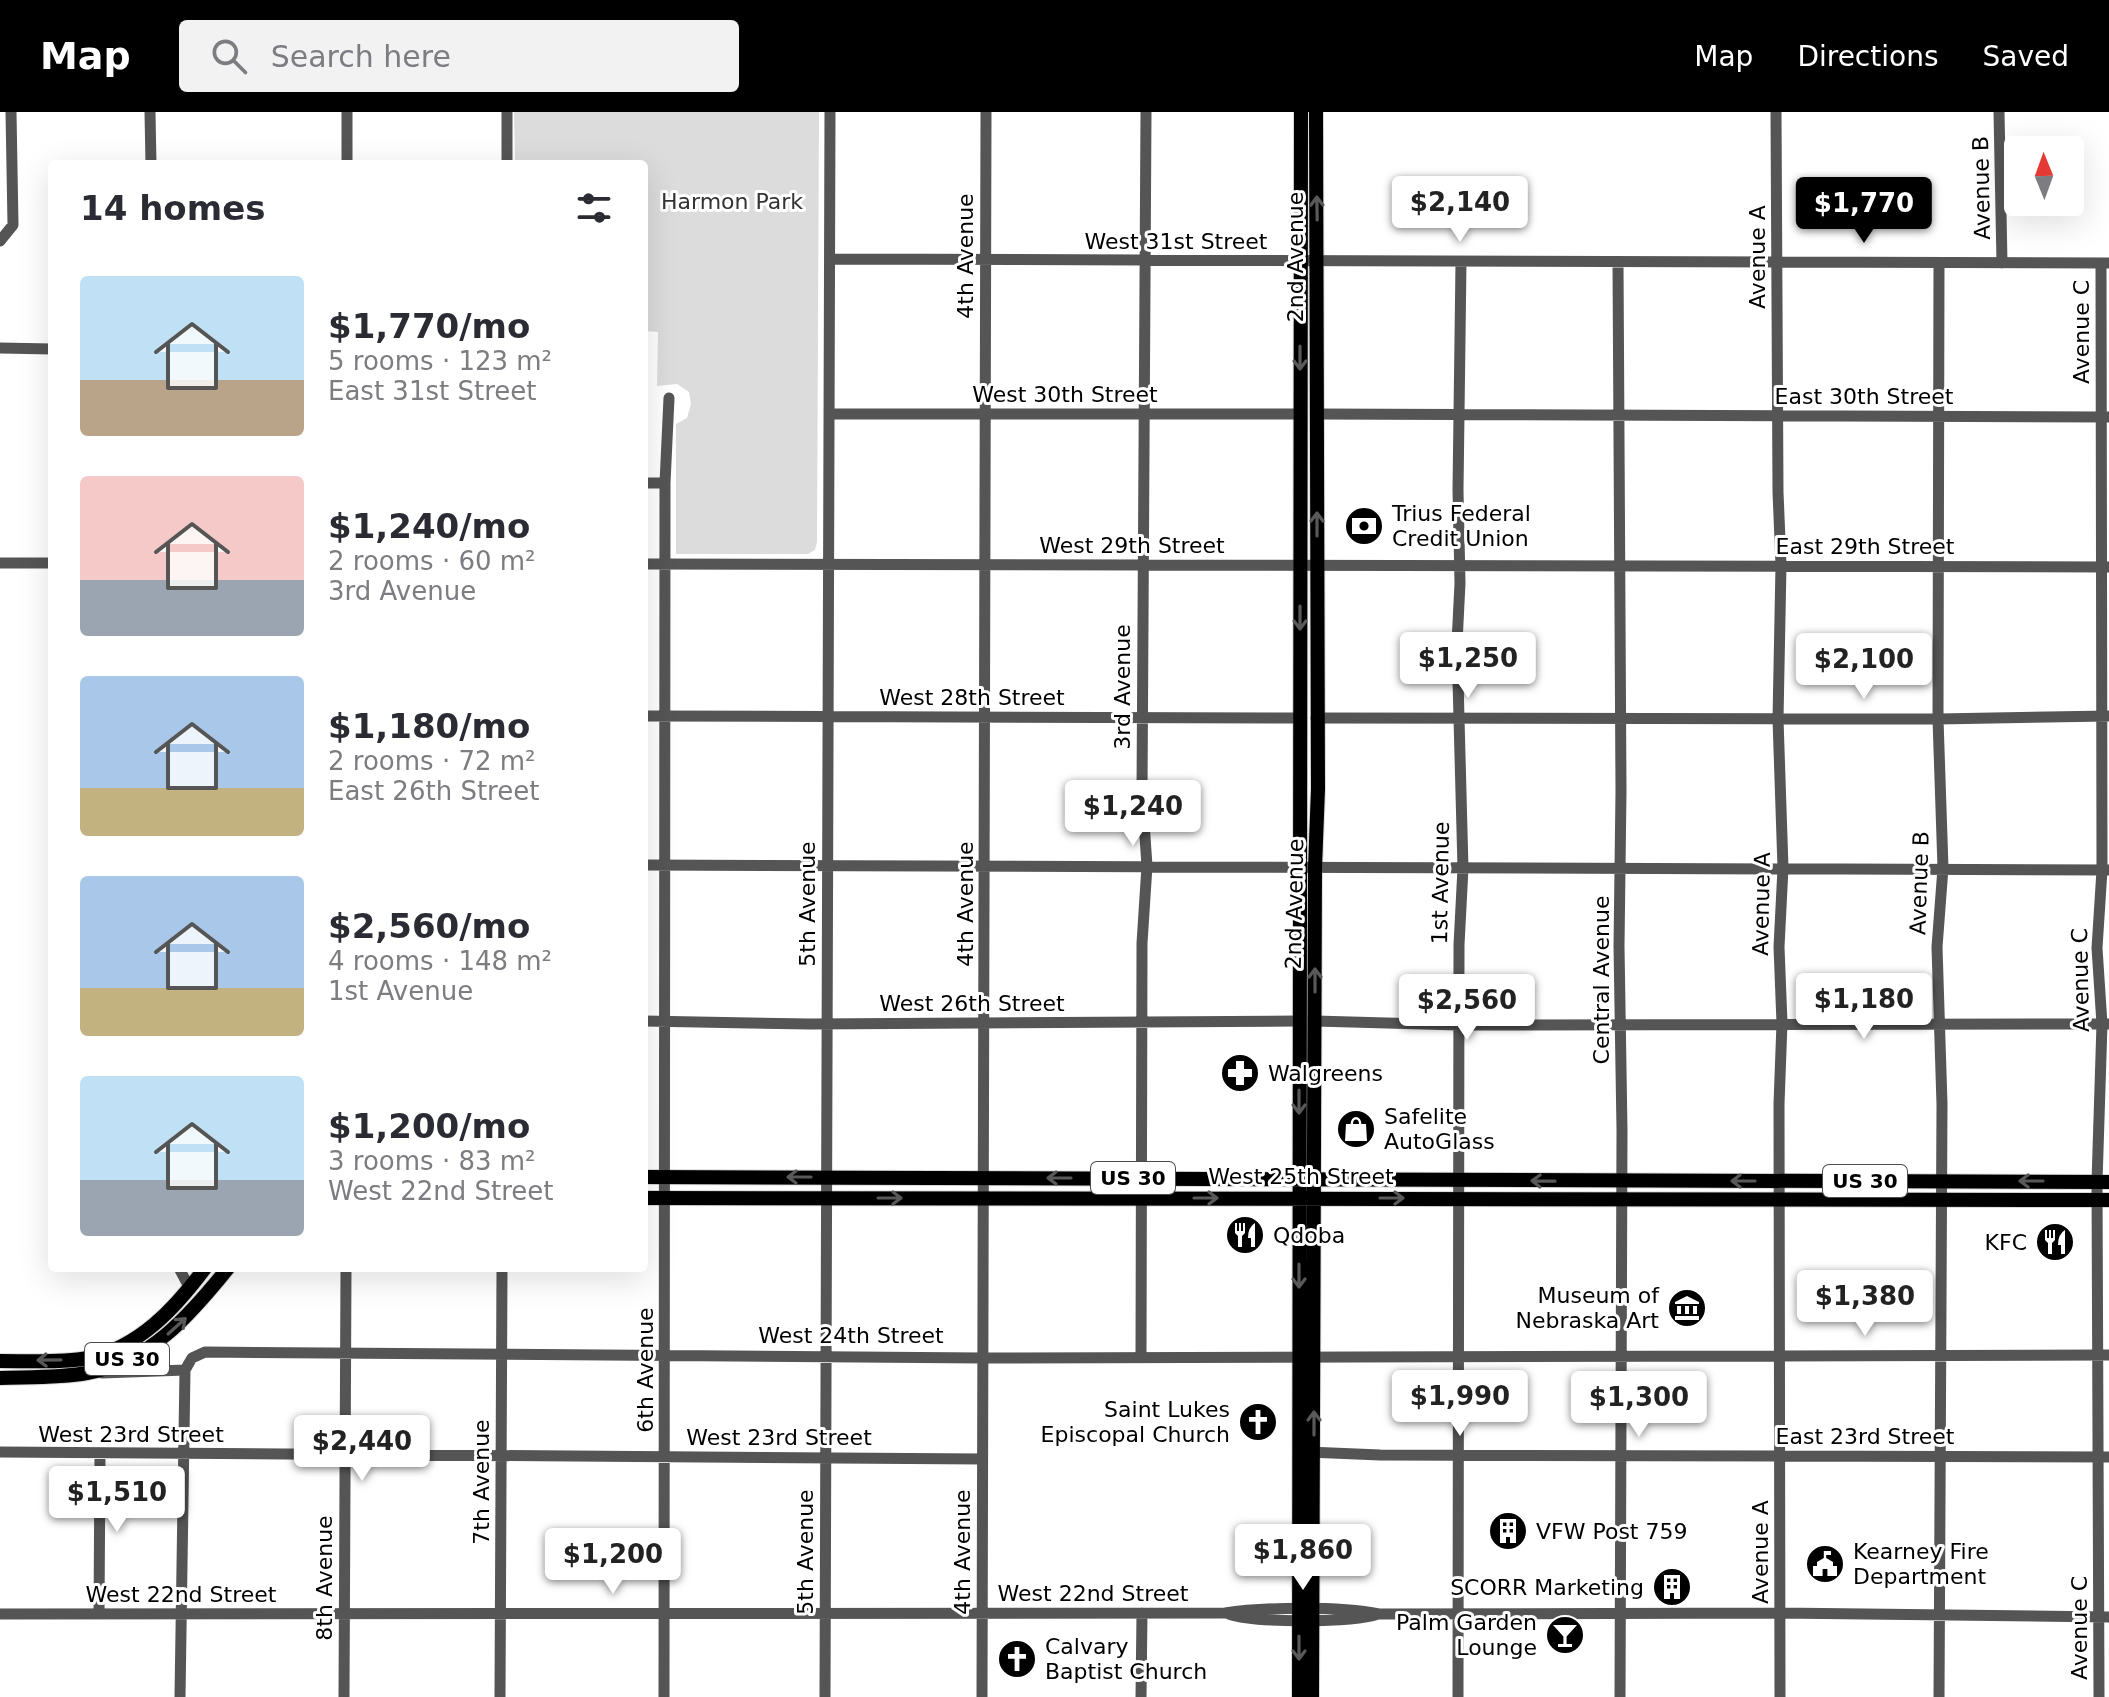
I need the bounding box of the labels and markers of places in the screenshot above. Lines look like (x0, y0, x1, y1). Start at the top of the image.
pin: $2,140 (1395, 176, 1525, 244)
pin: $1,770 (1799, 177, 1929, 245)
place label: Trius Federal Credit Union (1391, 501, 1531, 551)
bank icon: Trius Federal Credit Union (1343, 505, 1385, 547)
pin: $1,250 (1403, 632, 1533, 700)
pin: $2,100 (1799, 633, 1929, 701)
pin: $1,240 (1068, 780, 1198, 848)
pin: $1,180 (1799, 973, 1929, 1041)
pin: $2,560 (1402, 974, 1532, 1042)
pharmacy icon: Walgreens (1219, 1052, 1261, 1094)
place label: Walgreens (1268, 1061, 1383, 1086)
place label: Safelite AutoGlass (1384, 1104, 1495, 1154)
shop icon: Safelite AutoGlass (1335, 1108, 1377, 1150)
restaurant icon: Qdoba (1224, 1214, 1266, 1256)
restaurant icon: KFC (2034, 1221, 2076, 1263)
place label: Qdoba (1273, 1223, 1345, 1248)
place label: KFC (1985, 1230, 2027, 1255)
pin: $1,380 (1800, 1270, 1930, 1338)
place label: Museum of Nebraska Art (1516, 1283, 1660, 1333)
museum icon: Museum of Nebraska Art (1666, 1287, 1708, 1329)
pin: $1,990 (1395, 1370, 1525, 1438)
pin: $1,300 (1574, 1371, 1704, 1439)
place label: Saint Lukes Episcopal Church (1041, 1397, 1230, 1447)
church icon: Saint Lukes Episcopal Church (1237, 1401, 1279, 1443)
pin: $2,440 (297, 1415, 427, 1483)
pin: $1,510 (52, 1466, 182, 1534)
building icon: VFW Post 759 (1487, 1510, 1529, 1552)
place label: VFW Post 759 (1536, 1519, 1687, 1544)
pin: $1,860 (1238, 1524, 1368, 1592)
pin: $1,200 (548, 1528, 678, 1596)
place label: Kearney Fire Department (1853, 1539, 1989, 1589)
public building icon: Kearney Fire Department (1804, 1543, 1846, 1585)
building icon: SCORR Marketing (1651, 1566, 1693, 1608)
place label: SCORR Marketing (1450, 1575, 1644, 1600)
place label: Palm Garden Lounge (1396, 1610, 1537, 1660)
bar icon: Palm Garden Lounge (1544, 1614, 1586, 1656)
place label: Calvary Baptist Church (1045, 1634, 1207, 1684)
church icon: Calvary Baptist Church (996, 1638, 1038, 1680)

